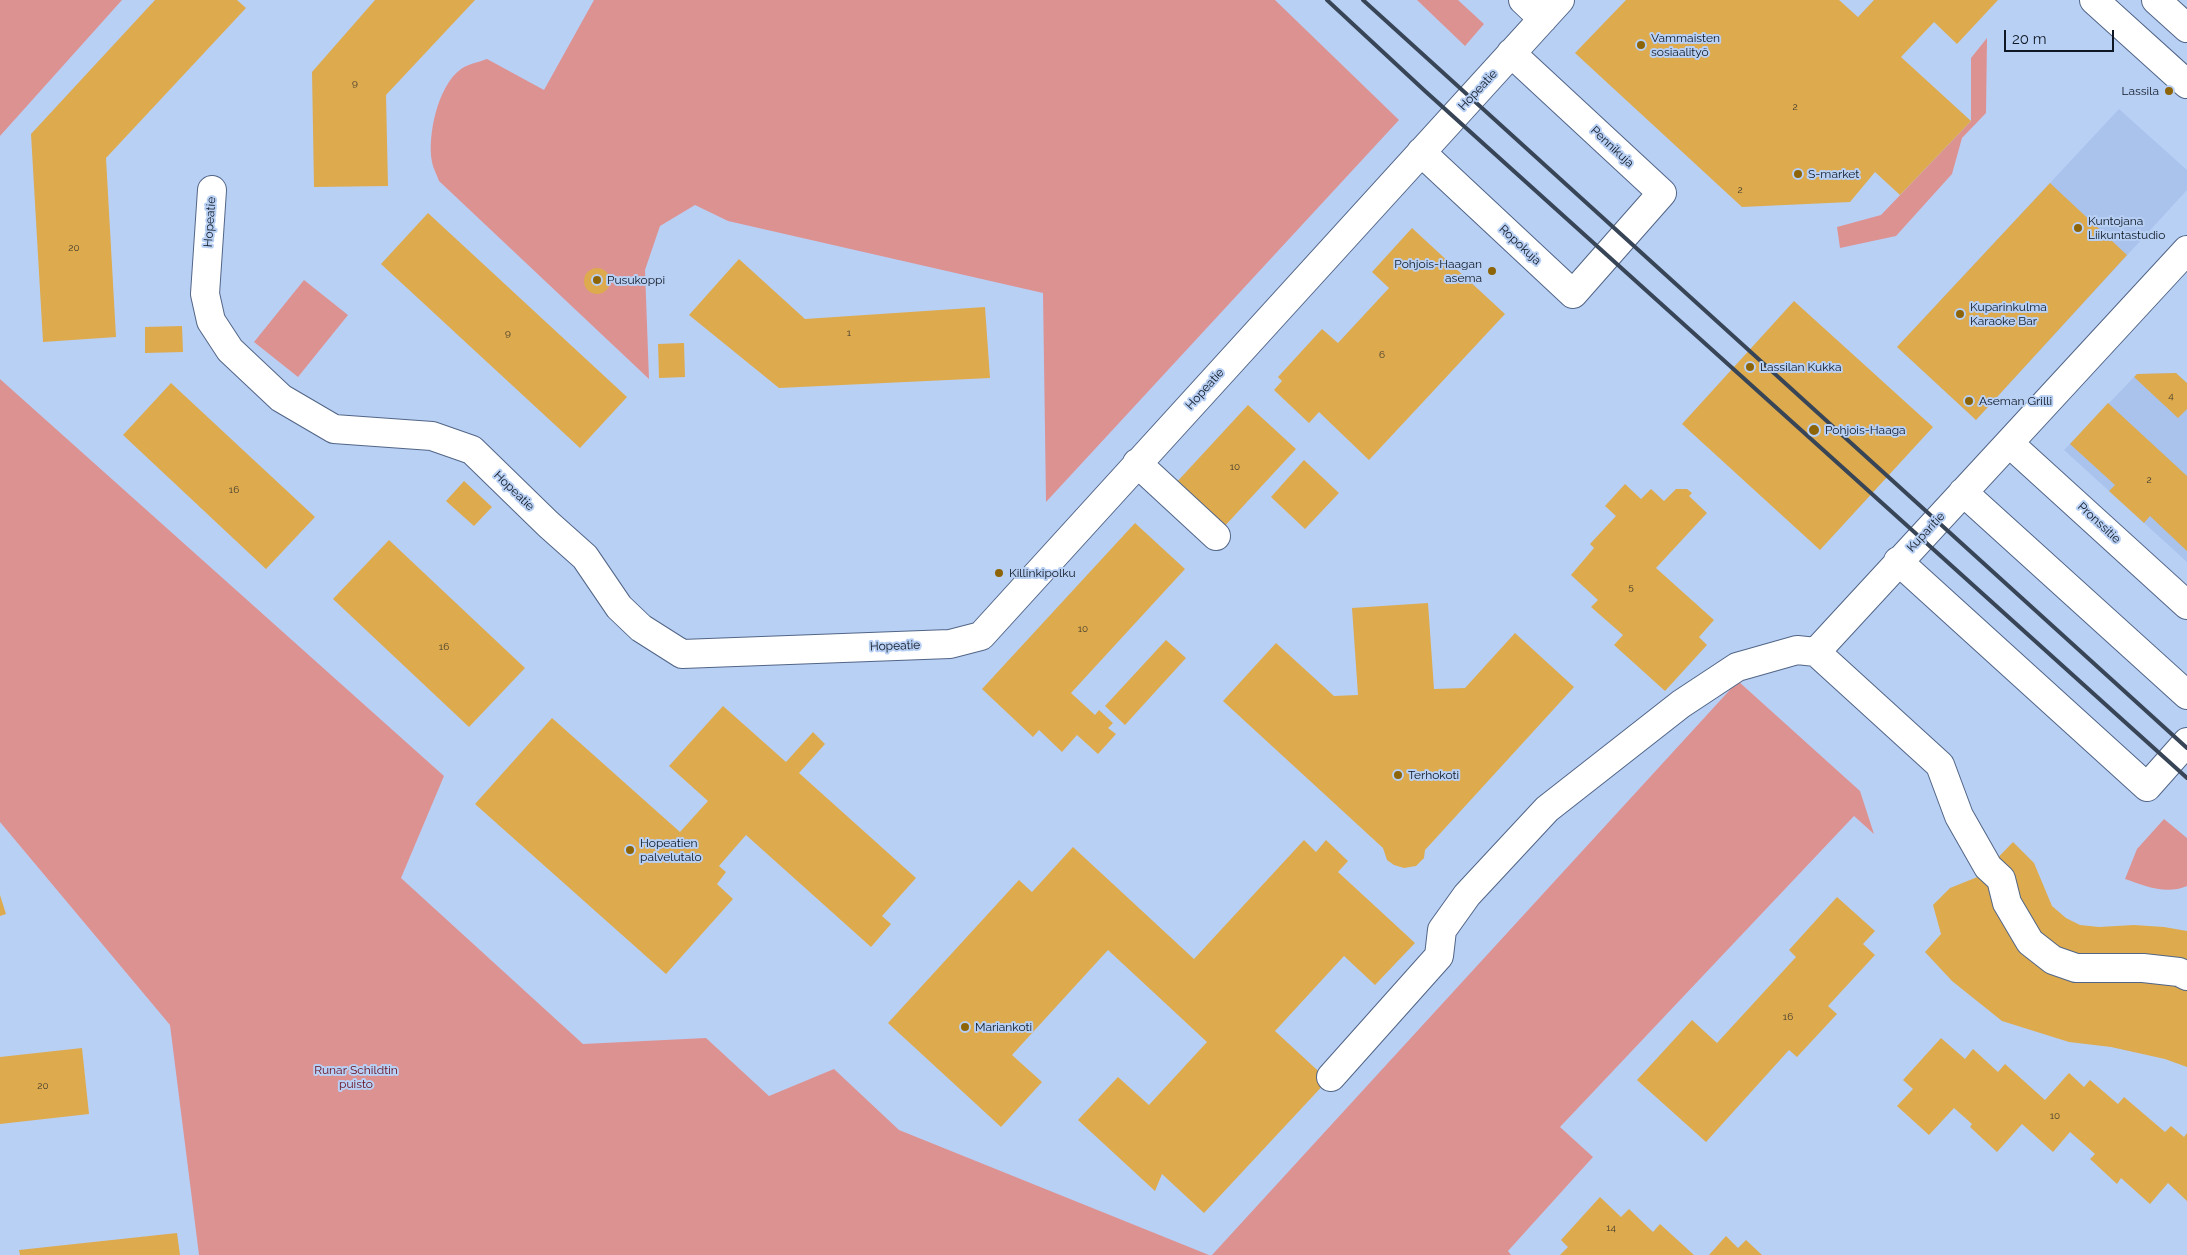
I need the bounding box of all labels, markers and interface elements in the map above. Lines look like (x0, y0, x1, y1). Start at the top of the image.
scale bar (2007, 20, 2117, 52)
text: 20 m (2012, 30, 2047, 48)
place label: Vammaisten sosiaalityö (1651, 31, 1720, 59)
marker: Vammaisten sosiaalityö (1635, 39, 1647, 51)
street label: Hopeatie (1456, 67, 1500, 113)
house number: 9 (352, 77, 358, 89)
place label: Lassila (2121, 84, 2159, 98)
marker: Lassila (2163, 85, 2175, 97)
house number: 2 (1792, 101, 1798, 113)
street label: Pennikuja (1587, 123, 1637, 171)
place label: S-market (1808, 167, 1859, 181)
marker: S-market (1792, 168, 1804, 180)
house number: 2 (1737, 184, 1743, 196)
street label: Hopeatie (201, 196, 219, 248)
place label: Kuntojana Liikuntastudio (2088, 214, 2165, 242)
street label: Ropokuja (1496, 222, 1544, 268)
marker: Kuntojana Liikuntastudio (2072, 222, 2084, 234)
house number: 20 (68, 242, 80, 254)
place label: Pohjois-Haagan asema (1394, 257, 1482, 285)
marker: Pohjois-Haagan asema (1486, 265, 1498, 277)
place label: Pusukoppi (607, 273, 665, 287)
marker: Pusukoppi (591, 274, 603, 286)
place label: Kuparinkulma Karaoke Bar (1970, 300, 2047, 328)
marker: Kuparinkulma Karaoke Bar (1954, 308, 1966, 320)
house number: 9 (505, 327, 511, 339)
house number: 1 (847, 327, 851, 339)
house number: 6 (1379, 349, 1385, 361)
place label: Lassilan Kukka (1760, 360, 1841, 374)
marker: Lassilan Kukka (1744, 361, 1756, 373)
street label: Hopeatie (1183, 365, 1227, 413)
house number: 4 (2168, 390, 2174, 402)
place label: Aseman Grilli (1979, 394, 2052, 408)
marker: Aseman Grilli (1963, 395, 1975, 407)
marker: Pohjois-Haaga (1807, 423, 1821, 437)
place label: Pohjois-Haaga (1825, 423, 1906, 437)
house number: 10 (1230, 461, 1240, 473)
street label: Hopeatie (491, 468, 537, 514)
house number: 2 (2146, 474, 2152, 486)
house number: 16 (229, 484, 239, 496)
street label: Pronssitie (2075, 499, 2123, 547)
street label: Kuparitie (1904, 509, 1948, 555)
place label: Killinkipolku (1009, 566, 1076, 580)
marker: Killinkipolku (993, 567, 1005, 579)
house number: 5 (1628, 581, 1634, 593)
house number: 10 (1078, 623, 1088, 635)
street label: Hopeatie (870, 638, 920, 654)
house number: 16 (439, 641, 449, 653)
place label: Terhokoti (1408, 768, 1459, 782)
marker: Terhokoti (1392, 769, 1404, 781)
place label: Hopeatien palvelutalo (640, 836, 702, 864)
marker: Hopeatien palvelutalo (624, 844, 636, 856)
house number: 16 (1783, 1011, 1793, 1023)
place label: Mariankoti (975, 1020, 1032, 1034)
marker: Mariankoti (959, 1021, 971, 1033)
park label: Runar Schildtin puisto (314, 1063, 398, 1091)
house number: 20 (37, 1080, 49, 1092)
house number: 10 (2050, 1110, 2060, 1122)
house number: 14 (1606, 1222, 1616, 1234)

